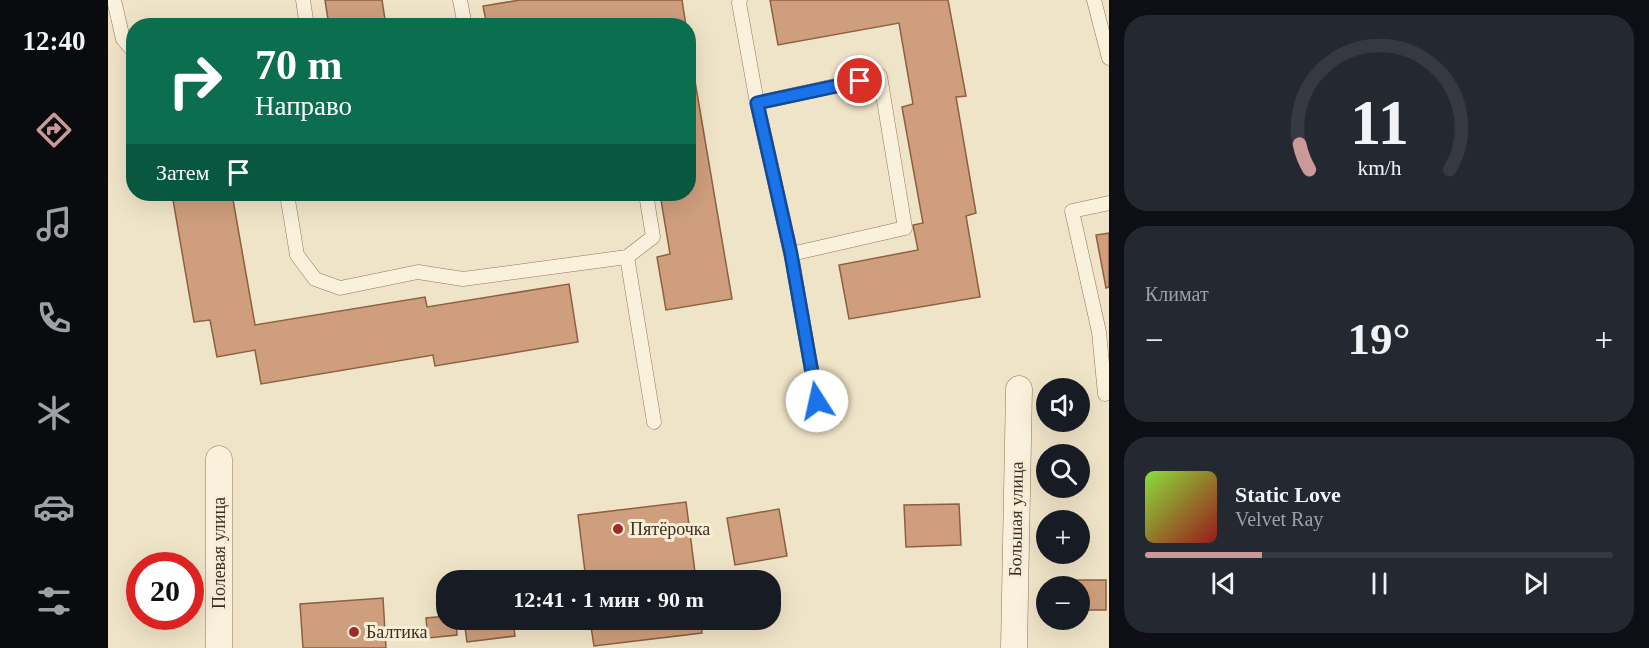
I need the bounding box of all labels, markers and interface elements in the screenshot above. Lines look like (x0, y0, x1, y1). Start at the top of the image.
text: 12:40 (23, 26, 86, 56)
icon: right (156, 42, 234, 120)
text: 70 m (255, 42, 343, 88)
pin (834, 55, 885, 106)
icon: arrive (843, 64, 876, 97)
text: 11 (1350, 88, 1408, 157)
text: Направо (255, 91, 352, 121)
icon: directions (33, 109, 75, 151)
icon: arrive (222, 156, 255, 189)
text: km/h (1357, 156, 1401, 180)
text: Затем (156, 160, 210, 185)
icon: music (33, 203, 75, 245)
text: Климат (1145, 283, 1209, 305)
icon: phone (33, 297, 75, 339)
text: 19° (1348, 314, 1411, 364)
text: − (1145, 322, 1164, 358)
text: + (1594, 322, 1613, 358)
position arrow (785, 369, 849, 433)
map controls (1036, 378, 1090, 630)
button: sound (1036, 378, 1090, 432)
icon: climate (33, 392, 75, 434)
button: search (1036, 444, 1090, 498)
street label: Большая улица (1005, 461, 1027, 577)
text: Static Love (1235, 482, 1341, 507)
icon: car (33, 486, 75, 528)
street label: Полевая улица (209, 497, 229, 609)
text: Velvet Ray (1235, 508, 1323, 530)
button: + (1036, 510, 1090, 564)
place label: Пятёрочка (630, 519, 710, 539)
marker: Пятёрочка (611, 522, 625, 536)
speed limit sign: 20 (126, 552, 204, 630)
icon: previous (1207, 567, 1240, 600)
icon: pause (1363, 567, 1396, 600)
icon: next (1519, 567, 1552, 600)
button: − (1036, 576, 1090, 630)
icon: filters (33, 580, 75, 622)
text: 12:41 · 1 мин · 90 m (513, 587, 704, 612)
place label: Балтика (366, 622, 427, 642)
marker: Балтика (347, 625, 361, 639)

